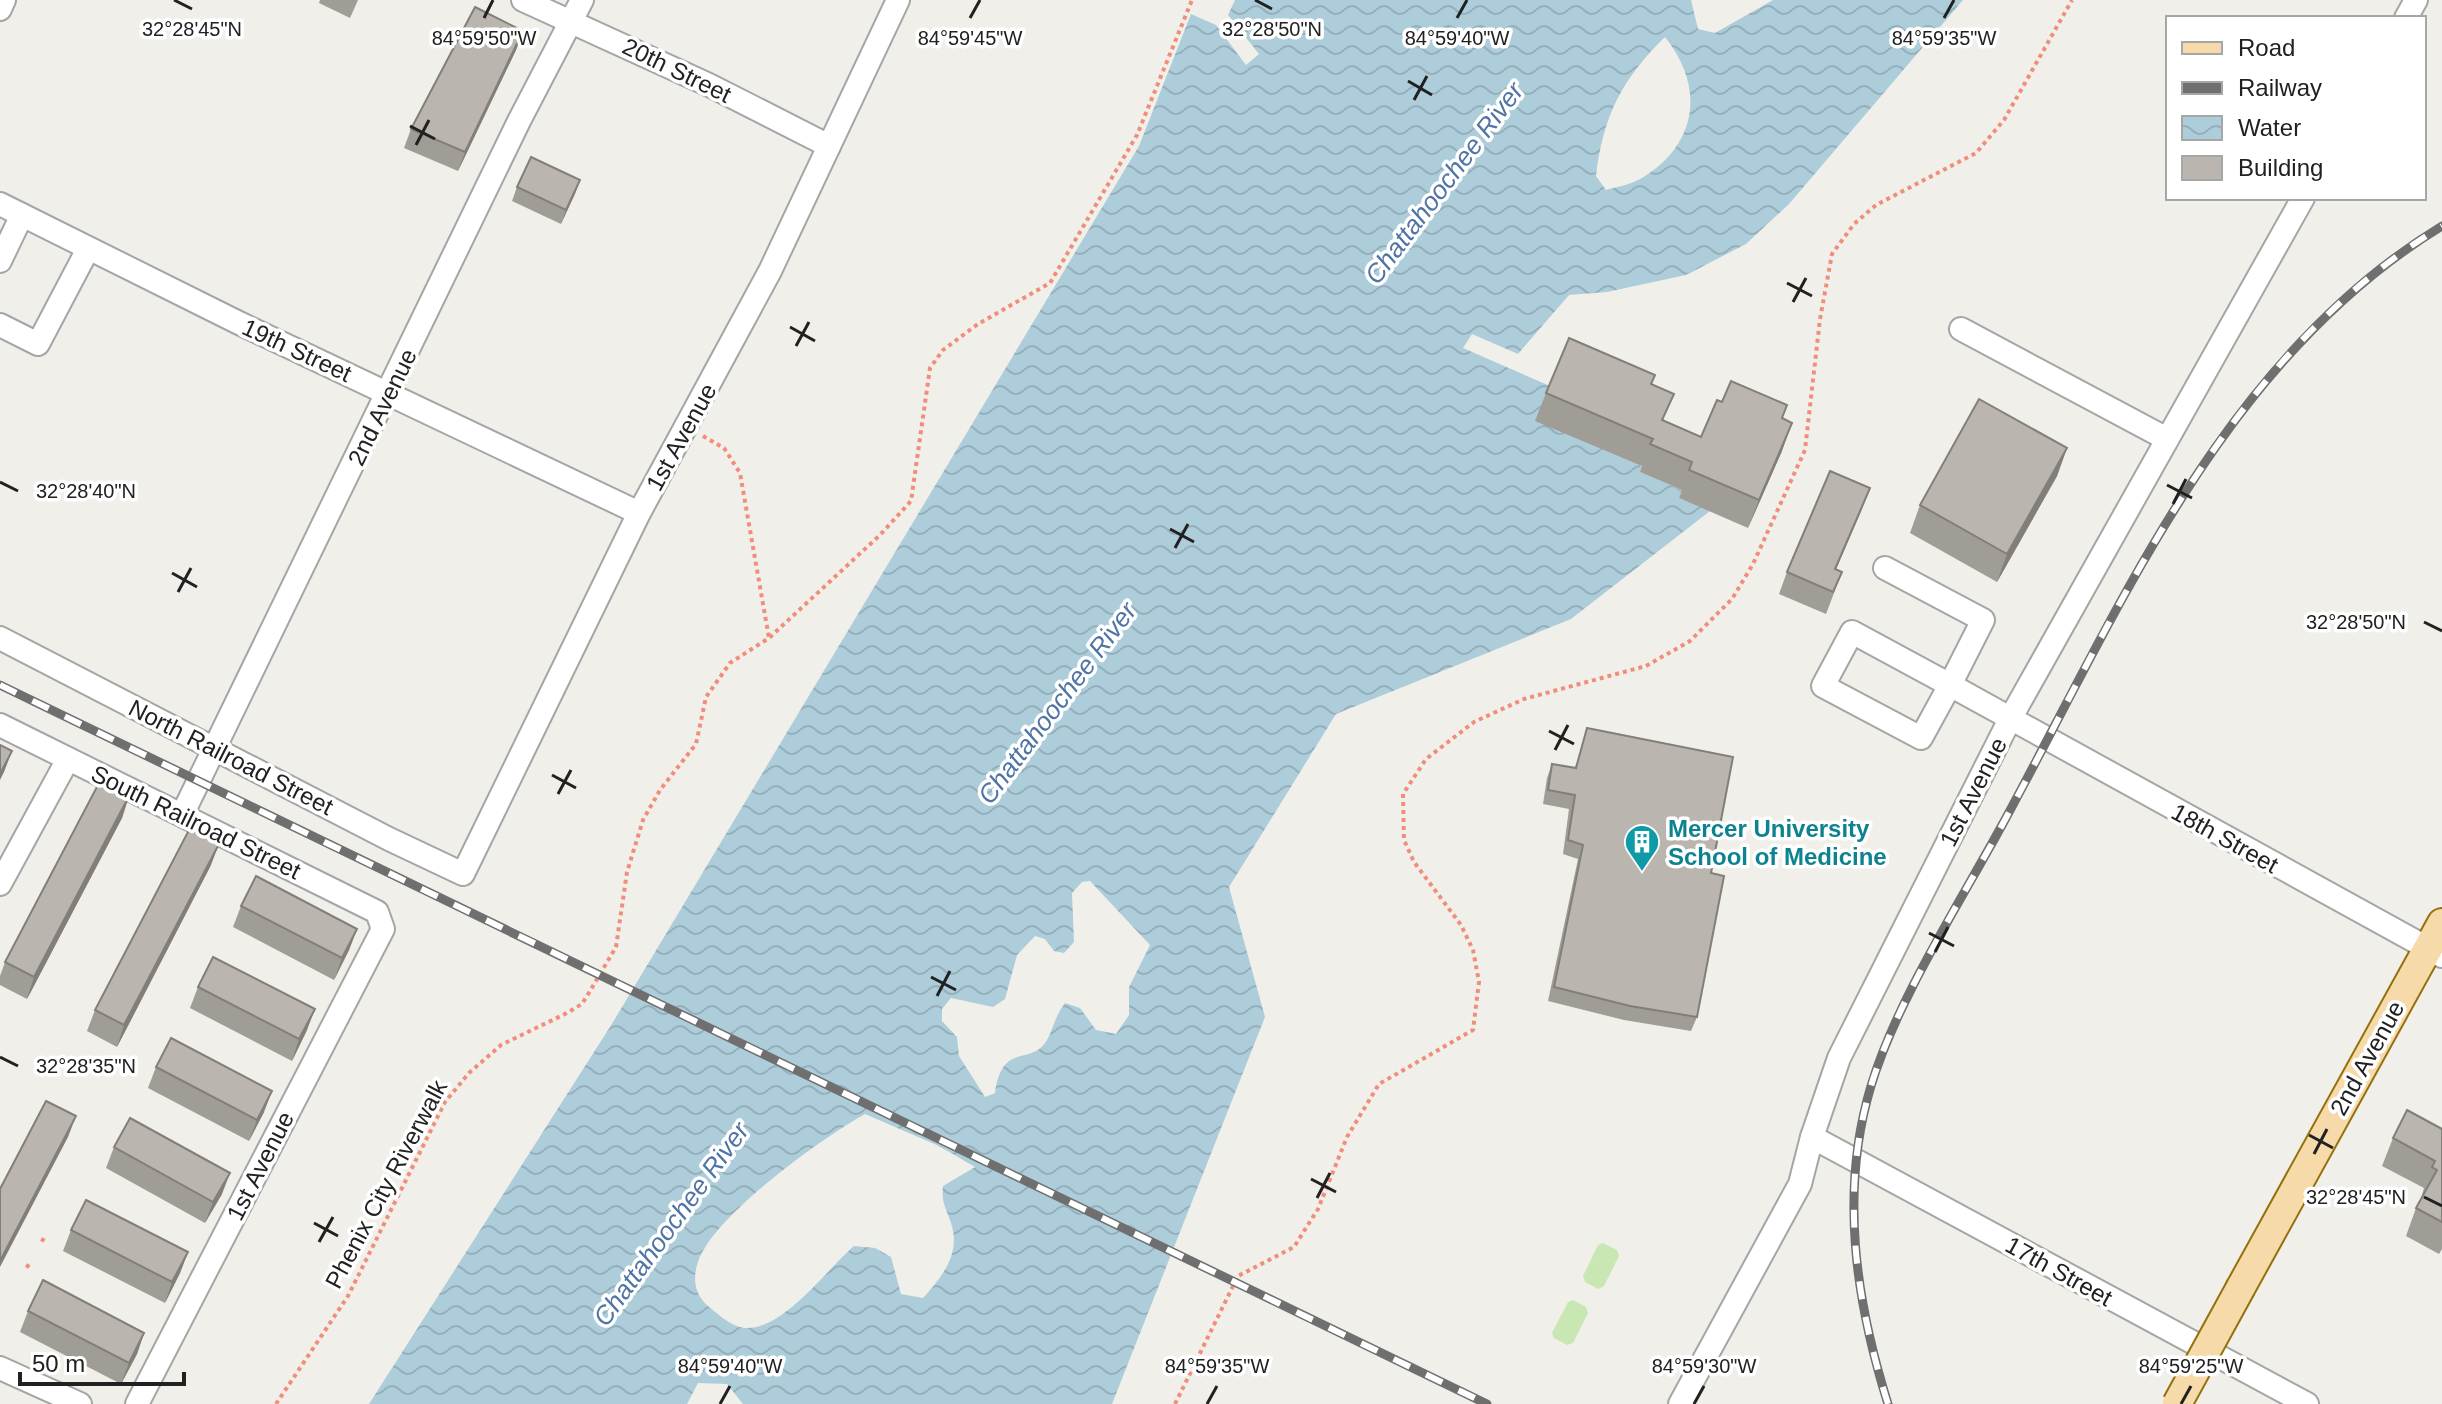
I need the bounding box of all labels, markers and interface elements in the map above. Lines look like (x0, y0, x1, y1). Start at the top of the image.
legend (2166, 16, 2426, 200)
text: 32°28'45"N (142, 18, 242, 40)
text: 32°28'50"N (1222, 18, 1322, 40)
text: 84°59'50"W (432, 27, 536, 49)
text: 84°59'45"W (918, 27, 1022, 49)
text: 84°59'40"W (1405, 27, 1509, 49)
text: 84°59'35"W (1892, 27, 1996, 49)
street label: 20th Street (618, 32, 736, 108)
text: Road (2238, 34, 2295, 61)
text: Railway (2238, 74, 2322, 101)
water label: Chattahoochee River (1359, 75, 1530, 290)
text: Water (2238, 114, 2301, 141)
text: Building (2238, 154, 2323, 181)
street label: 19th Street (238, 313, 356, 387)
street label: 2nd Avenue (342, 344, 422, 470)
street label: 1st Avenue (641, 379, 721, 495)
text: 32°28'40"N (36, 480, 136, 502)
water label: Chattahoochee River (972, 595, 1143, 810)
text: 32°28'50"N (2306, 611, 2406, 633)
street label: North Railroad Street (124, 694, 338, 820)
street label: 1st Avenue (1934, 733, 2012, 851)
street label: South Railroad Street (87, 760, 305, 885)
street label: 18th Street (2167, 798, 2283, 878)
place label: Mercer University School of Medicine (1668, 815, 1887, 870)
building icon: Mercer University School of Medicine (1623, 823, 1661, 873)
street label: 2nd Avenue (2325, 996, 2409, 1120)
text: 32°28'35"N (36, 1055, 136, 1077)
street label: Phenix City Riverwalk (320, 1074, 453, 1293)
street label: 1st Avenue (221, 1107, 299, 1225)
water label: Chattahoochee River (587, 1115, 756, 1332)
text: 32°28'45"N (2306, 1186, 2406, 1208)
street label: 17th Street (2001, 1231, 2117, 1311)
scale bar (20, 1336, 184, 1386)
text: 50 m (32, 1350, 85, 1377)
text: 84°59'40"W (678, 1355, 782, 1377)
text: 84°59'35"W (1165, 1355, 1269, 1377)
text: 84°59'30"W (1652, 1355, 1756, 1377)
text: 84°59'25"W (2139, 1355, 2243, 1377)

